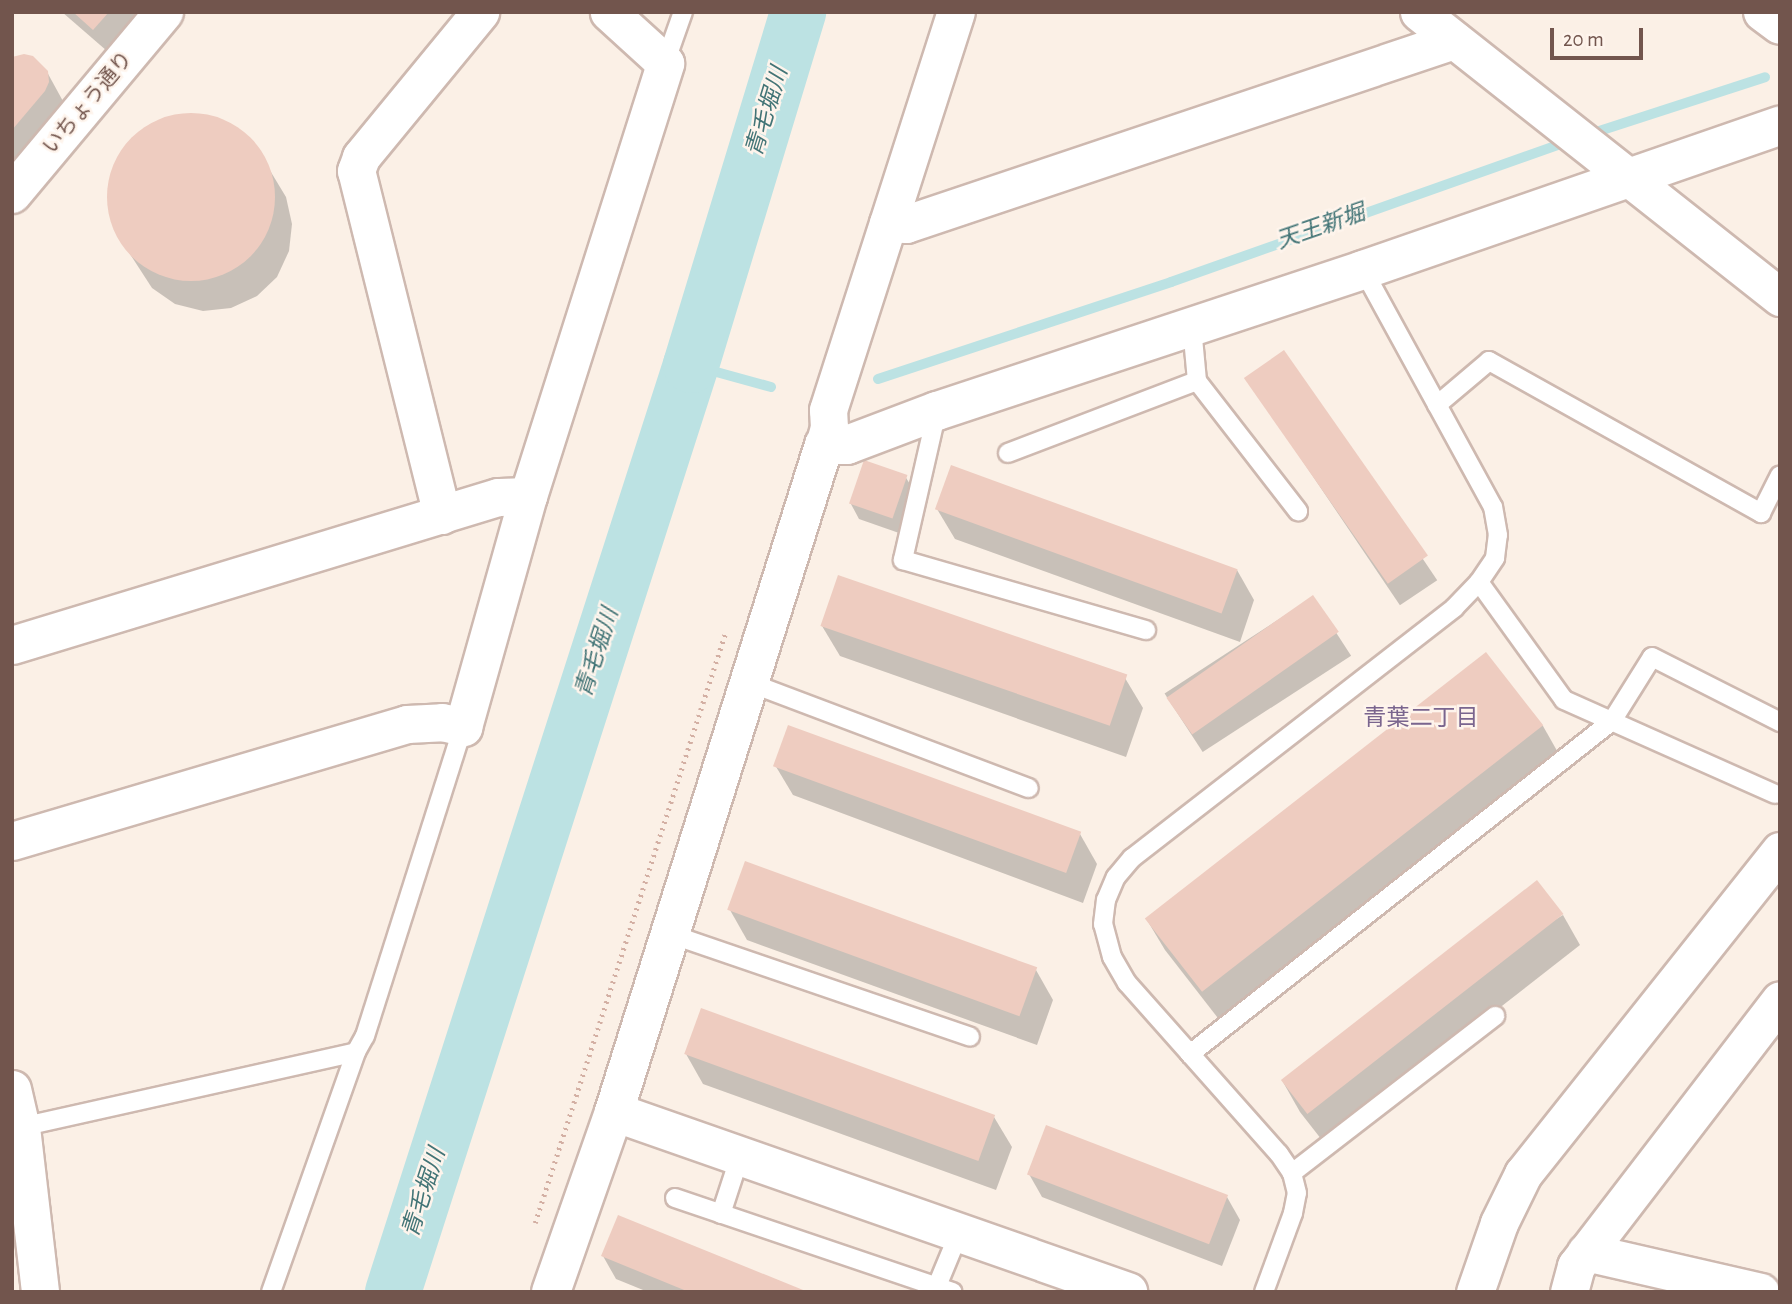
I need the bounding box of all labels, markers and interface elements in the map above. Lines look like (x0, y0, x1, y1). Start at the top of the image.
scale bar (1554, 14, 1647, 58)
text: 20 m (1563, 29, 1604, 50)
street label: いちょう通り (38, 47, 138, 159)
water label: 青毛堀川 (741, 64, 795, 160)
water label: 天王新堀 (1273, 200, 1369, 256)
water label: 青毛堀川 (571, 605, 625, 701)
district label: 青葉二丁目 (1364, 705, 1478, 733)
water label: 青毛堀川 (398, 1145, 452, 1241)

